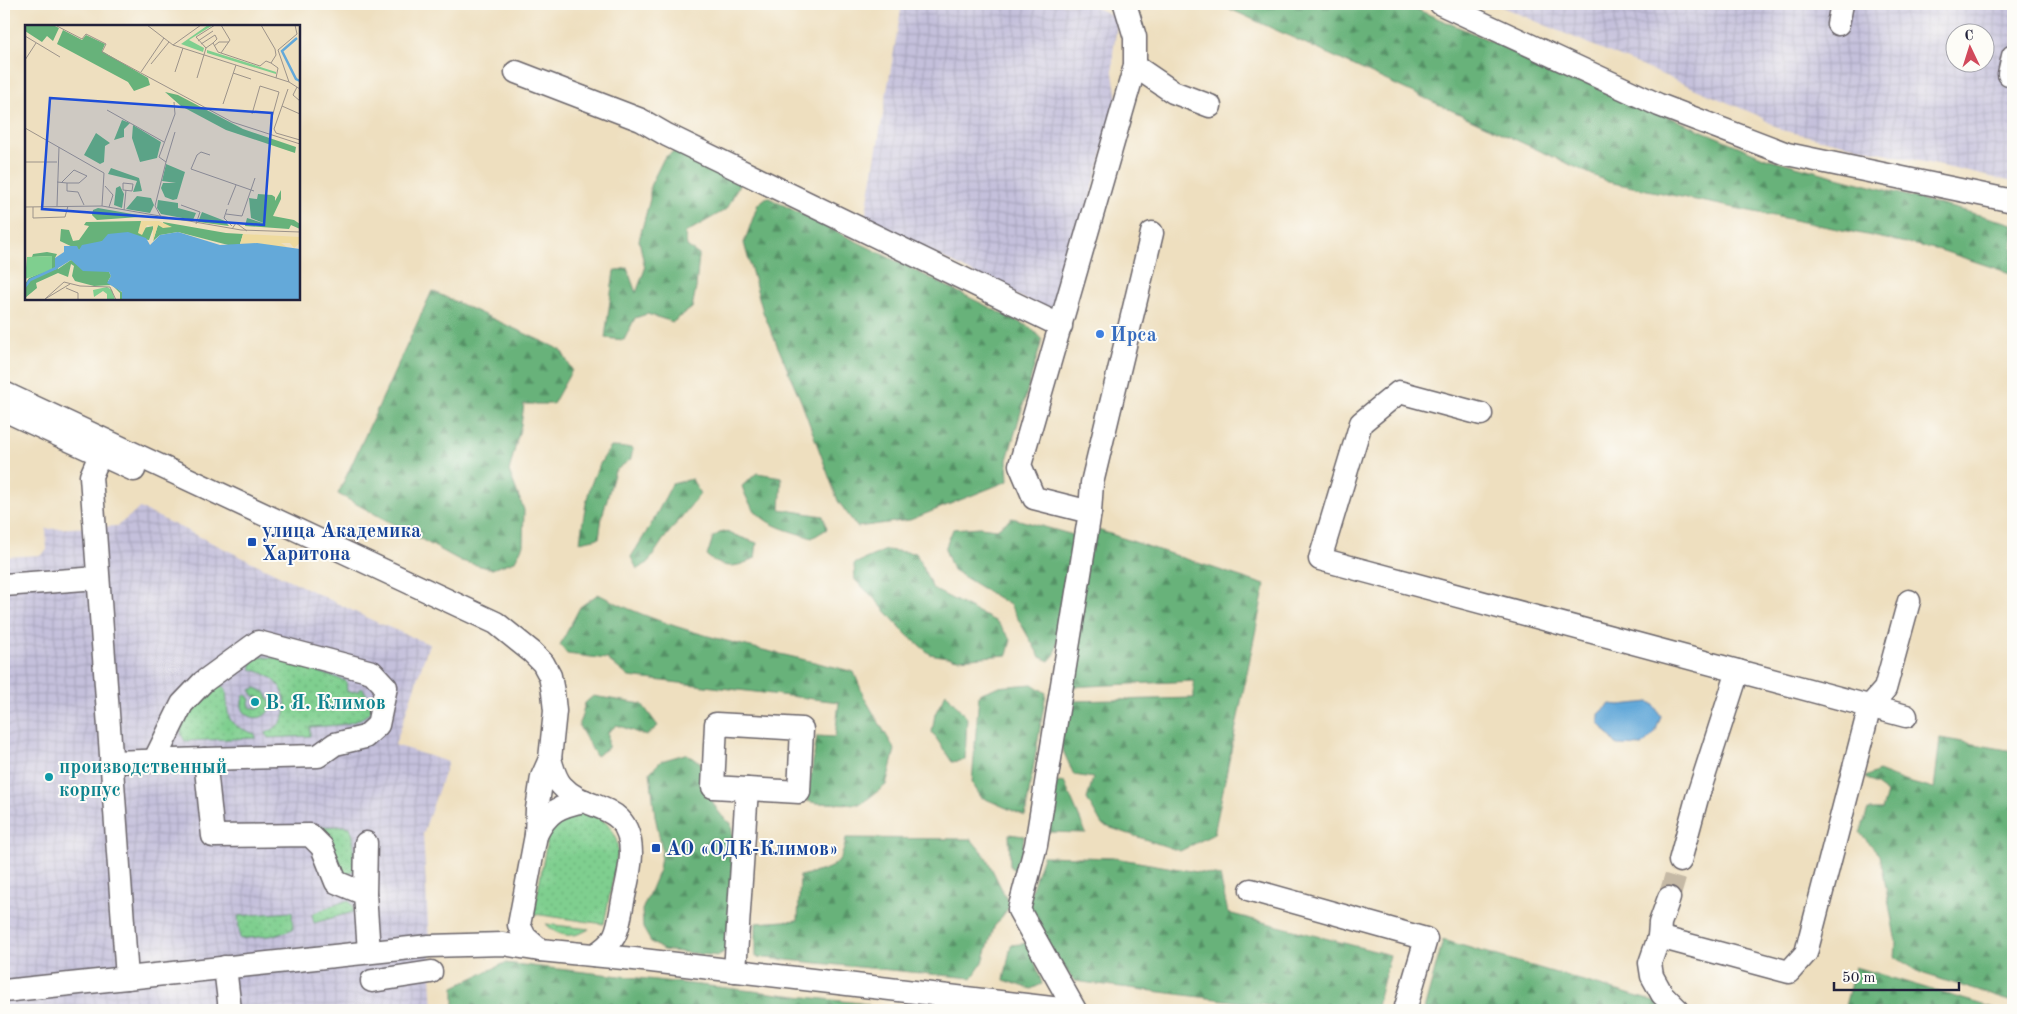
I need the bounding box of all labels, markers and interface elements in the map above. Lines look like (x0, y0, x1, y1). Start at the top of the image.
north arrow (1944, 22, 1994, 72)
inset map (25, 25, 300, 300)
text: С (1964, 29, 1974, 43)
place label: Ирса (1110, 326, 1157, 346)
marker: Ирса (1094, 328, 1106, 340)
place label: улица Академика Харитона (262, 522, 421, 565)
marker: улица Академика Харитона (246, 536, 258, 548)
place label: В. Я. Климов (265, 694, 386, 714)
marker: В. Я. Климов (249, 696, 261, 708)
place label: производственный корпус (59, 758, 227, 801)
marker: производственный корпус (43, 771, 55, 783)
place label: АО «ОДК-Климов» (666, 840, 839, 860)
marker: АО «ОДК-Климов» (650, 842, 662, 854)
scale bar (1834, 959, 1960, 991)
text: 50 m (1842, 971, 1876, 986)

